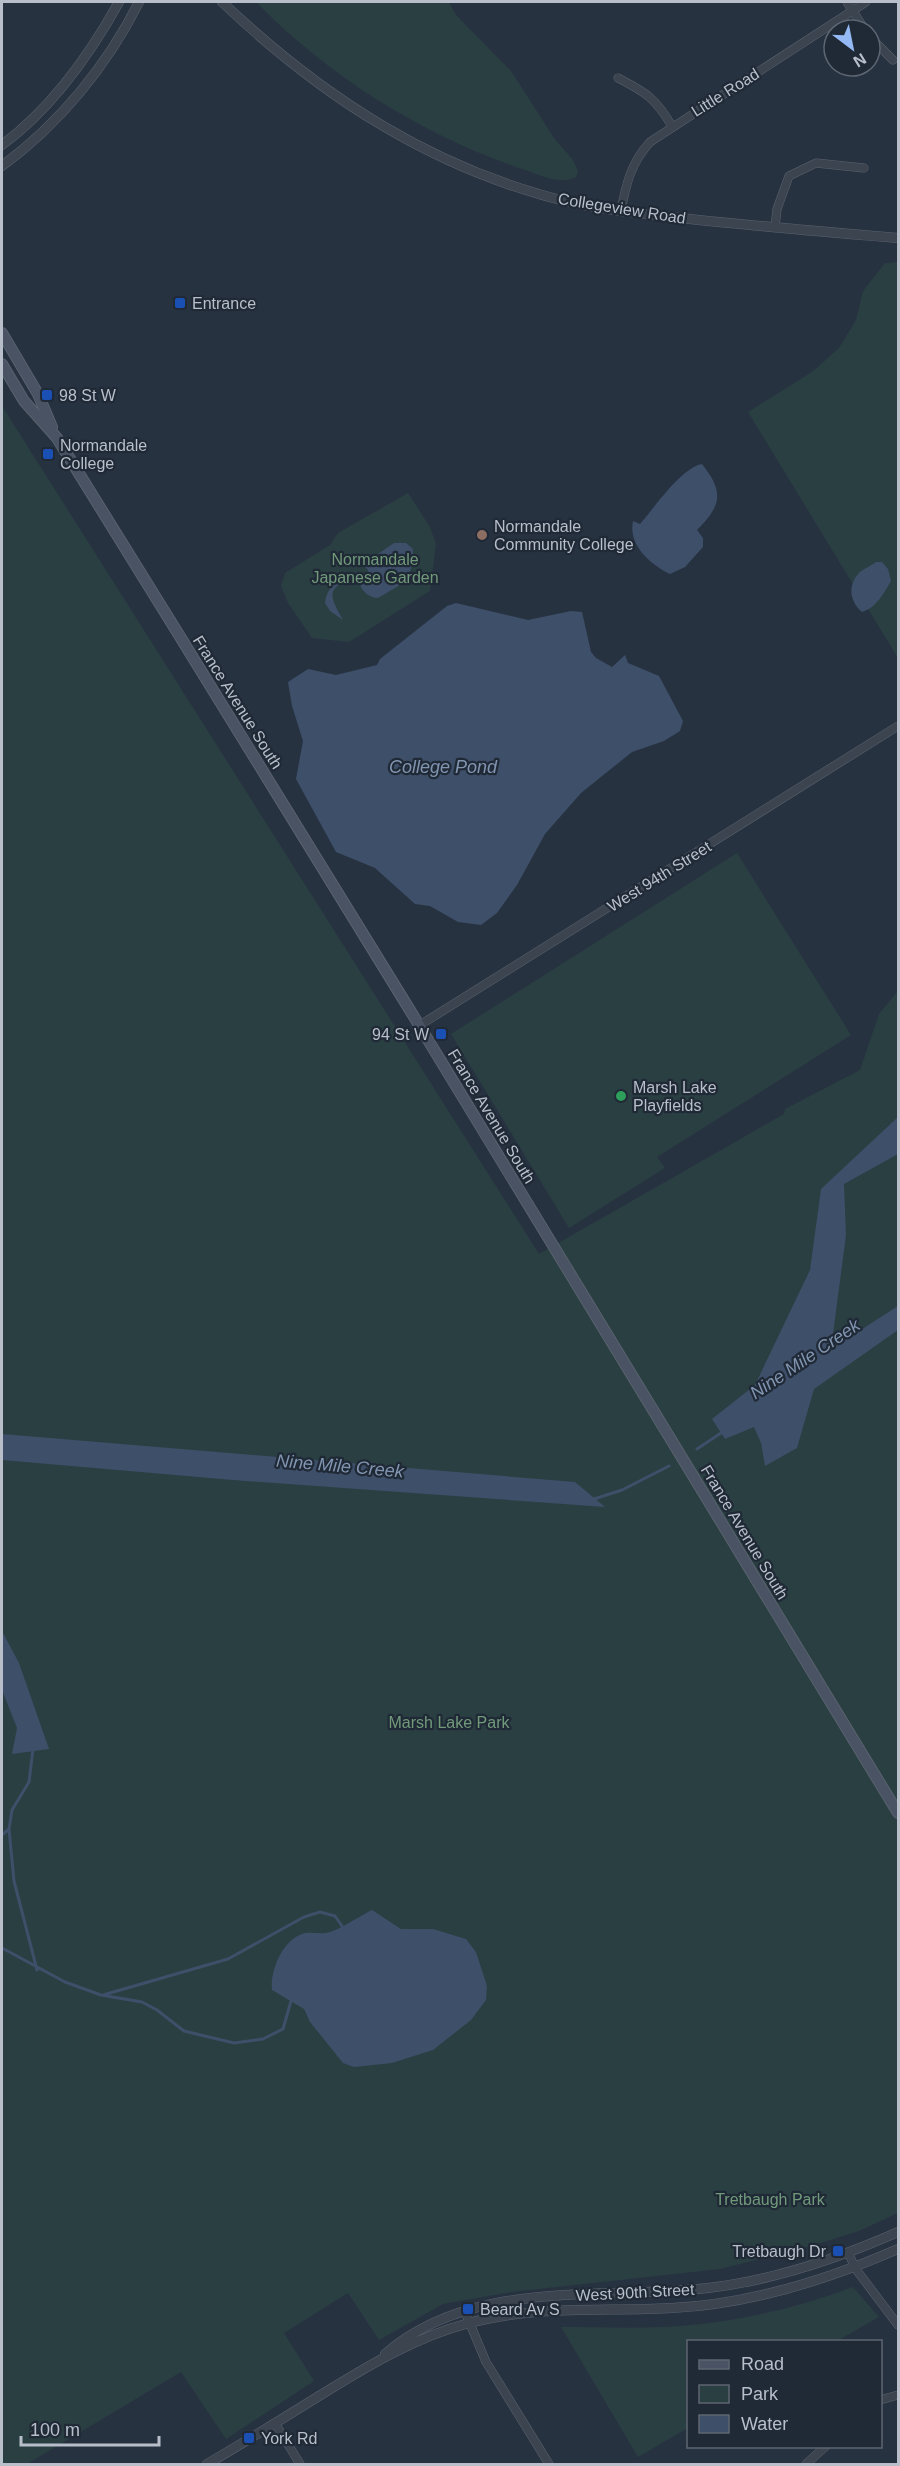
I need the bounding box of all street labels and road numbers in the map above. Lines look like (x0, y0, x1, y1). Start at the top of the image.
street label: Little Road (688, 65, 762, 120)
street label: Collegeview Road (557, 190, 687, 227)
street label: France Avenue South (190, 633, 285, 772)
street label: West 94th Street (604, 837, 715, 915)
street label: France Avenue South (445, 1046, 538, 1186)
street label: France Avenue South (698, 1462, 791, 1602)
street label: West 90th Street (575, 2281, 695, 2304)

